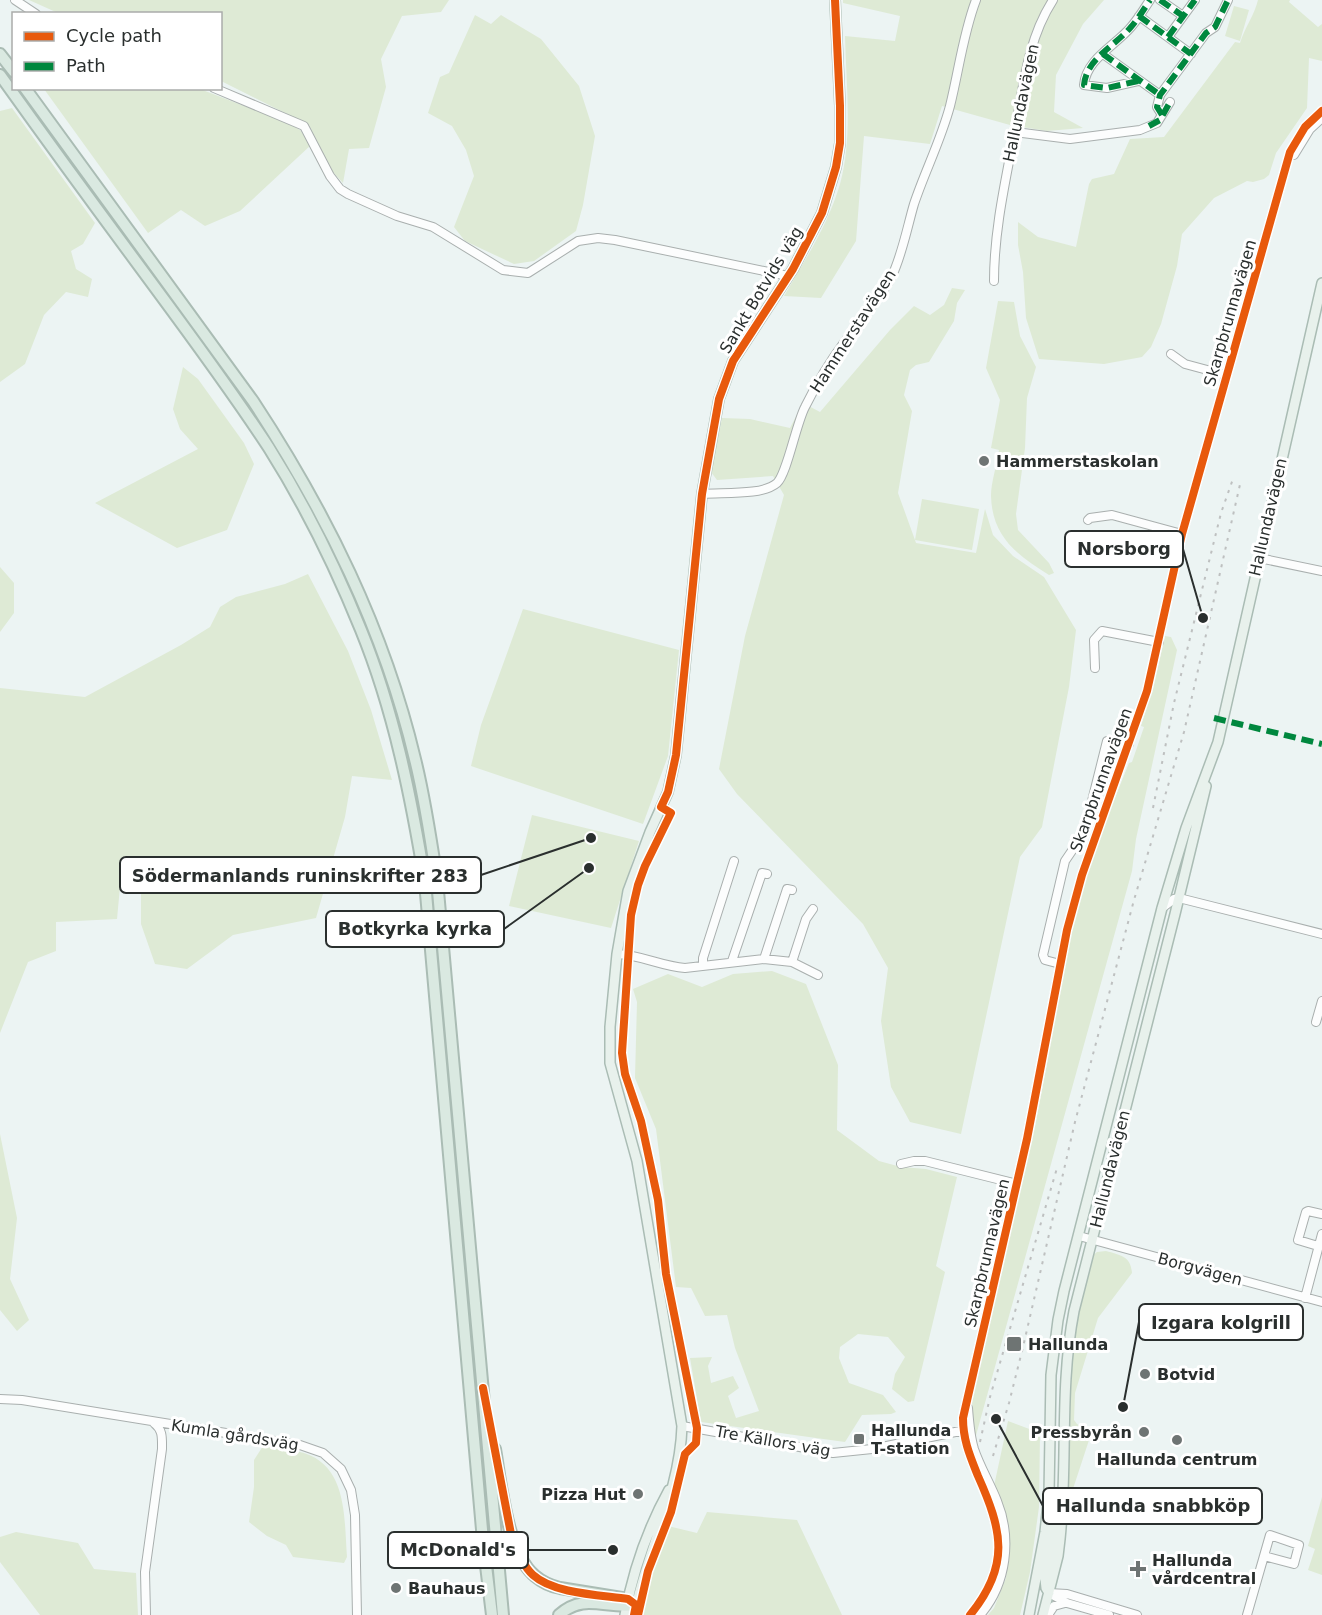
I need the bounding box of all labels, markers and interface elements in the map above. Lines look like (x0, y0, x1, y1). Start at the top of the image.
legend (12, 12, 222, 90)
text: Cycle path (66, 25, 162, 46)
street label: Hallundavägen (999, 42, 1043, 164)
text: Path (66, 55, 106, 76)
street label: Sankt Botvids väg (716, 223, 806, 357)
street label: Skarpbrunnavägen (1200, 237, 1260, 389)
street label: Hammerstavägen (806, 266, 900, 396)
place label: Hammerstaskolan (996, 452, 1159, 471)
marker: Hammerstaskolan (977, 454, 991, 468)
street label: Hallundavägen (1245, 456, 1291, 578)
callout: Norsborg (1065, 531, 1183, 567)
text: Norsborg (1077, 538, 1171, 559)
street label: Skarpbrunnavägen (1066, 705, 1136, 855)
callout: Södermanlands runinskrifter 283 (120, 857, 481, 893)
text: Södermanlands runinskrifter 283 (132, 865, 468, 886)
callout: Botkyrka kyrka (326, 911, 504, 947)
text: Botkyrka kyrka (338, 918, 492, 939)
street label: Hallundavägen (1086, 1108, 1134, 1230)
street label: Skarpbrunnavägen (961, 1177, 1013, 1329)
street label: Borgvägen (1156, 1249, 1244, 1289)
callout: Izgara kolgrill (1139, 1304, 1303, 1340)
text: Izgara kolgrill (1151, 1312, 1291, 1333)
marker: Hallunda (1005, 1335, 1023, 1353)
place label: Hallunda (1028, 1335, 1108, 1354)
place label: Botvid (1157, 1365, 1215, 1384)
marker: Botvid (1138, 1367, 1152, 1381)
street label: Kumla gårdsväg (170, 1416, 300, 1454)
street label: Tre Källors väg (713, 1421, 832, 1460)
place label: Hallunda T-station (871, 1421, 951, 1458)
place label: Pressbyrån (1031, 1423, 1132, 1442)
marker: Pressbyrån (1137, 1425, 1151, 1439)
marker: Hallunda T-station (852, 1432, 866, 1446)
marker: Hallunda centrum (1170, 1433, 1184, 1447)
place label: Hallunda centrum (1096, 1450, 1258, 1469)
place label: Pizza Hut (541, 1485, 626, 1504)
marker: Pizza Hut (631, 1487, 645, 1501)
callout: Hallunda snabbköp (1043, 1488, 1262, 1524)
text: Hallunda snabbköp (1056, 1495, 1250, 1516)
callout: McDonald's (388, 1532, 528, 1568)
text: McDonald's (400, 1539, 516, 1560)
place label: Hallunda vårdcentral (1152, 1551, 1256, 1588)
marker: Hallunda vårdcentral (1129, 1560, 1147, 1578)
place label: Bauhaus (408, 1579, 485, 1598)
marker: Bauhaus (389, 1581, 403, 1595)

